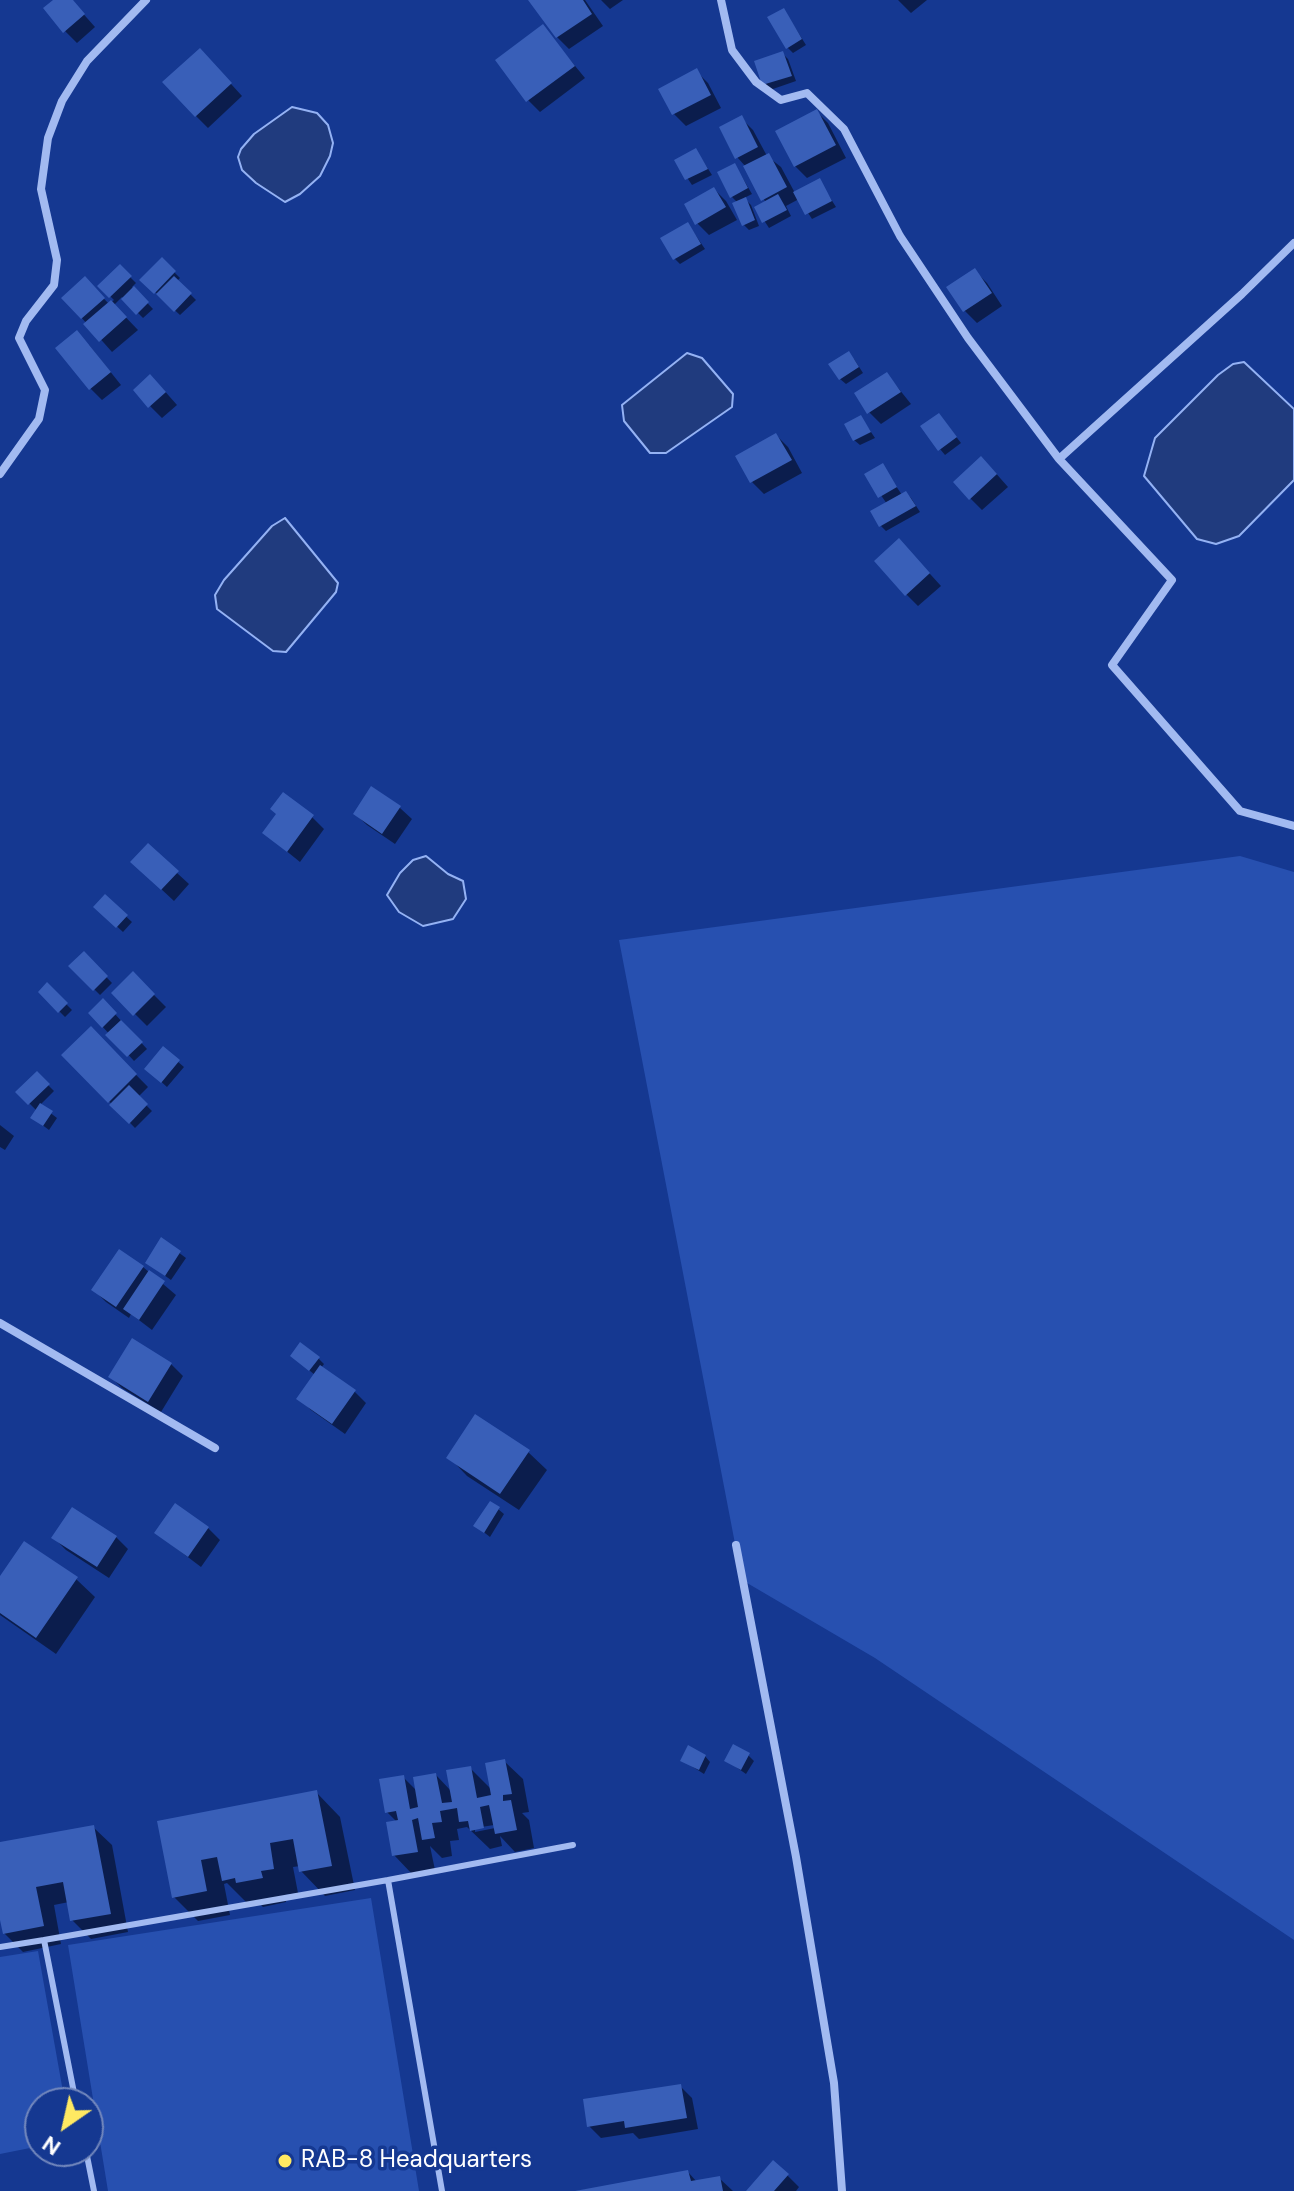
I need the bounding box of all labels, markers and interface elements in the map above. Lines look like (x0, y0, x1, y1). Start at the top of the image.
north arrow (24, 2087, 104, 2167)
text: N (37, 2129, 66, 2162)
place label: RAB-8 Headquarters (301, 2147, 532, 2175)
marker: RAB-8 Headquarters (276, 2152, 294, 2170)

